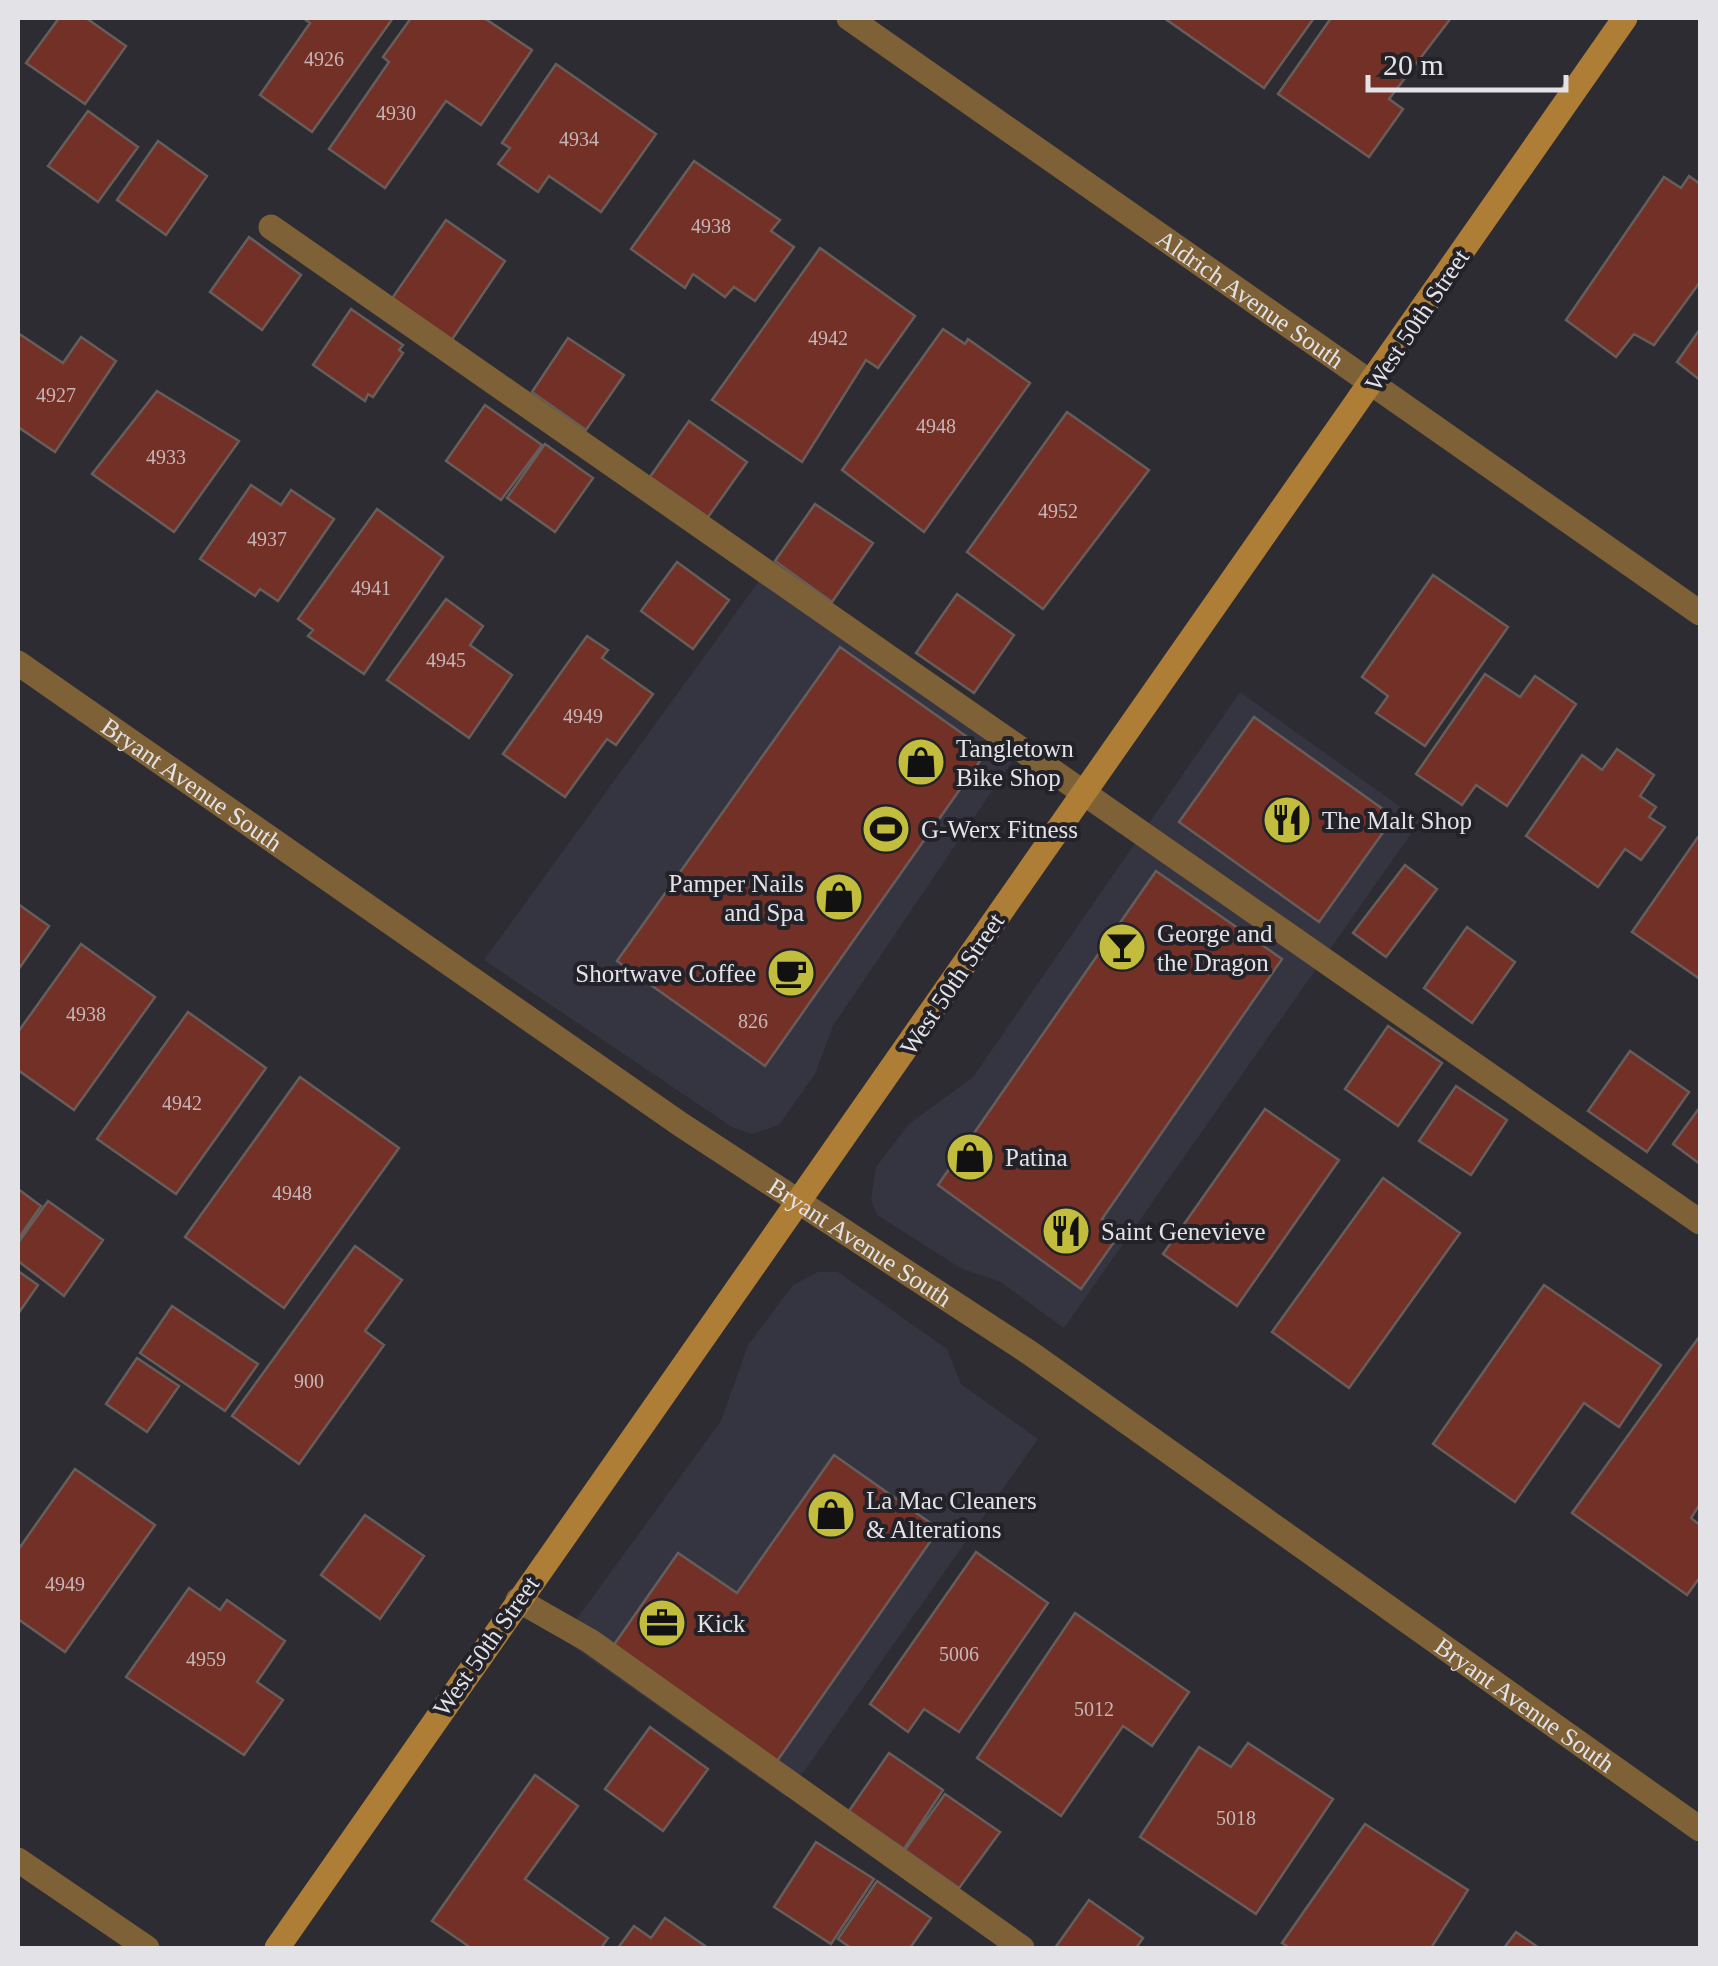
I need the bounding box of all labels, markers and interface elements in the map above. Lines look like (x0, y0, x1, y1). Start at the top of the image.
scale bar (1368, 30, 1566, 92)
house number: 4926 (304, 48, 344, 70)
text: 20 m (1383, 48, 1444, 81)
house number: 4930 (376, 102, 416, 124)
house number: 4934 (559, 128, 599, 150)
house number: 4938 (691, 215, 731, 237)
street label: Aldrich Avenue South (1152, 224, 1350, 374)
street label: West 50th Street (1360, 244, 1474, 396)
house number: 4942 (808, 327, 848, 349)
house number: 4927 (36, 384, 76, 406)
house number: 4948 (916, 415, 956, 437)
house number: 4933 (146, 446, 186, 468)
house number: 4952 (1038, 500, 1078, 522)
house number: 4937 (247, 528, 287, 550)
house number: 4941 (351, 577, 391, 599)
house number: 4945 (426, 649, 466, 671)
house number: 4949 (563, 705, 603, 727)
street label: Bryant Avenue South (97, 712, 288, 857)
place label: Tangletown Bike Shop (956, 735, 1074, 791)
shop icon: Tangletown Bike Shop (895, 736, 947, 788)
restaurant icon: The Malt Shop (1261, 794, 1313, 846)
sports icon: G-Werx Fitness (860, 803, 912, 855)
place label: The Malt Shop (1322, 807, 1472, 834)
place label: G-Werx Fitness (921, 816, 1078, 843)
place label: Pamper Nails and Spa (669, 870, 804, 926)
shop icon: Pamper Nails and Spa (813, 871, 865, 923)
street label: West 50th Street (895, 908, 1009, 1060)
place label: George and the Dragon (1157, 920, 1273, 976)
bar icon: George and the Dragon (1096, 921, 1148, 973)
cafe icon: Shortwave Coffee (765, 947, 817, 999)
place label: Shortwave Coffee (575, 960, 756, 987)
house number: 4938 (66, 1003, 106, 1025)
house number: 826 (738, 1010, 768, 1032)
house number: 4942 (162, 1092, 202, 1114)
shop icon: Patina (944, 1131, 996, 1183)
place label: Patina (1005, 1144, 1068, 1171)
street label: Bryant Avenue South (763, 1172, 957, 1312)
house number: 4948 (272, 1182, 312, 1204)
restaurant icon: Saint Genevieve (1040, 1205, 1092, 1257)
place label: Saint Genevieve (1101, 1218, 1266, 1245)
house number: 900 (294, 1370, 324, 1392)
place label: La Mac Cleaners & Alterations (866, 1487, 1037, 1543)
shop icon: La Mac Cleaners & Alterations (805, 1488, 857, 1540)
street label: West 50th Street (428, 1571, 544, 1721)
house number: 4949 (45, 1573, 85, 1595)
office icon: Kick (636, 1597, 688, 1649)
place label: Kick (697, 1610, 746, 1637)
street label: Bryant Avenue South (1430, 1632, 1620, 1778)
house number: 5006 (939, 1643, 979, 1665)
house number: 4959 (186, 1648, 226, 1670)
house number: 5012 (1074, 1698, 1114, 1720)
house number: 5018 (1216, 1807, 1256, 1829)

